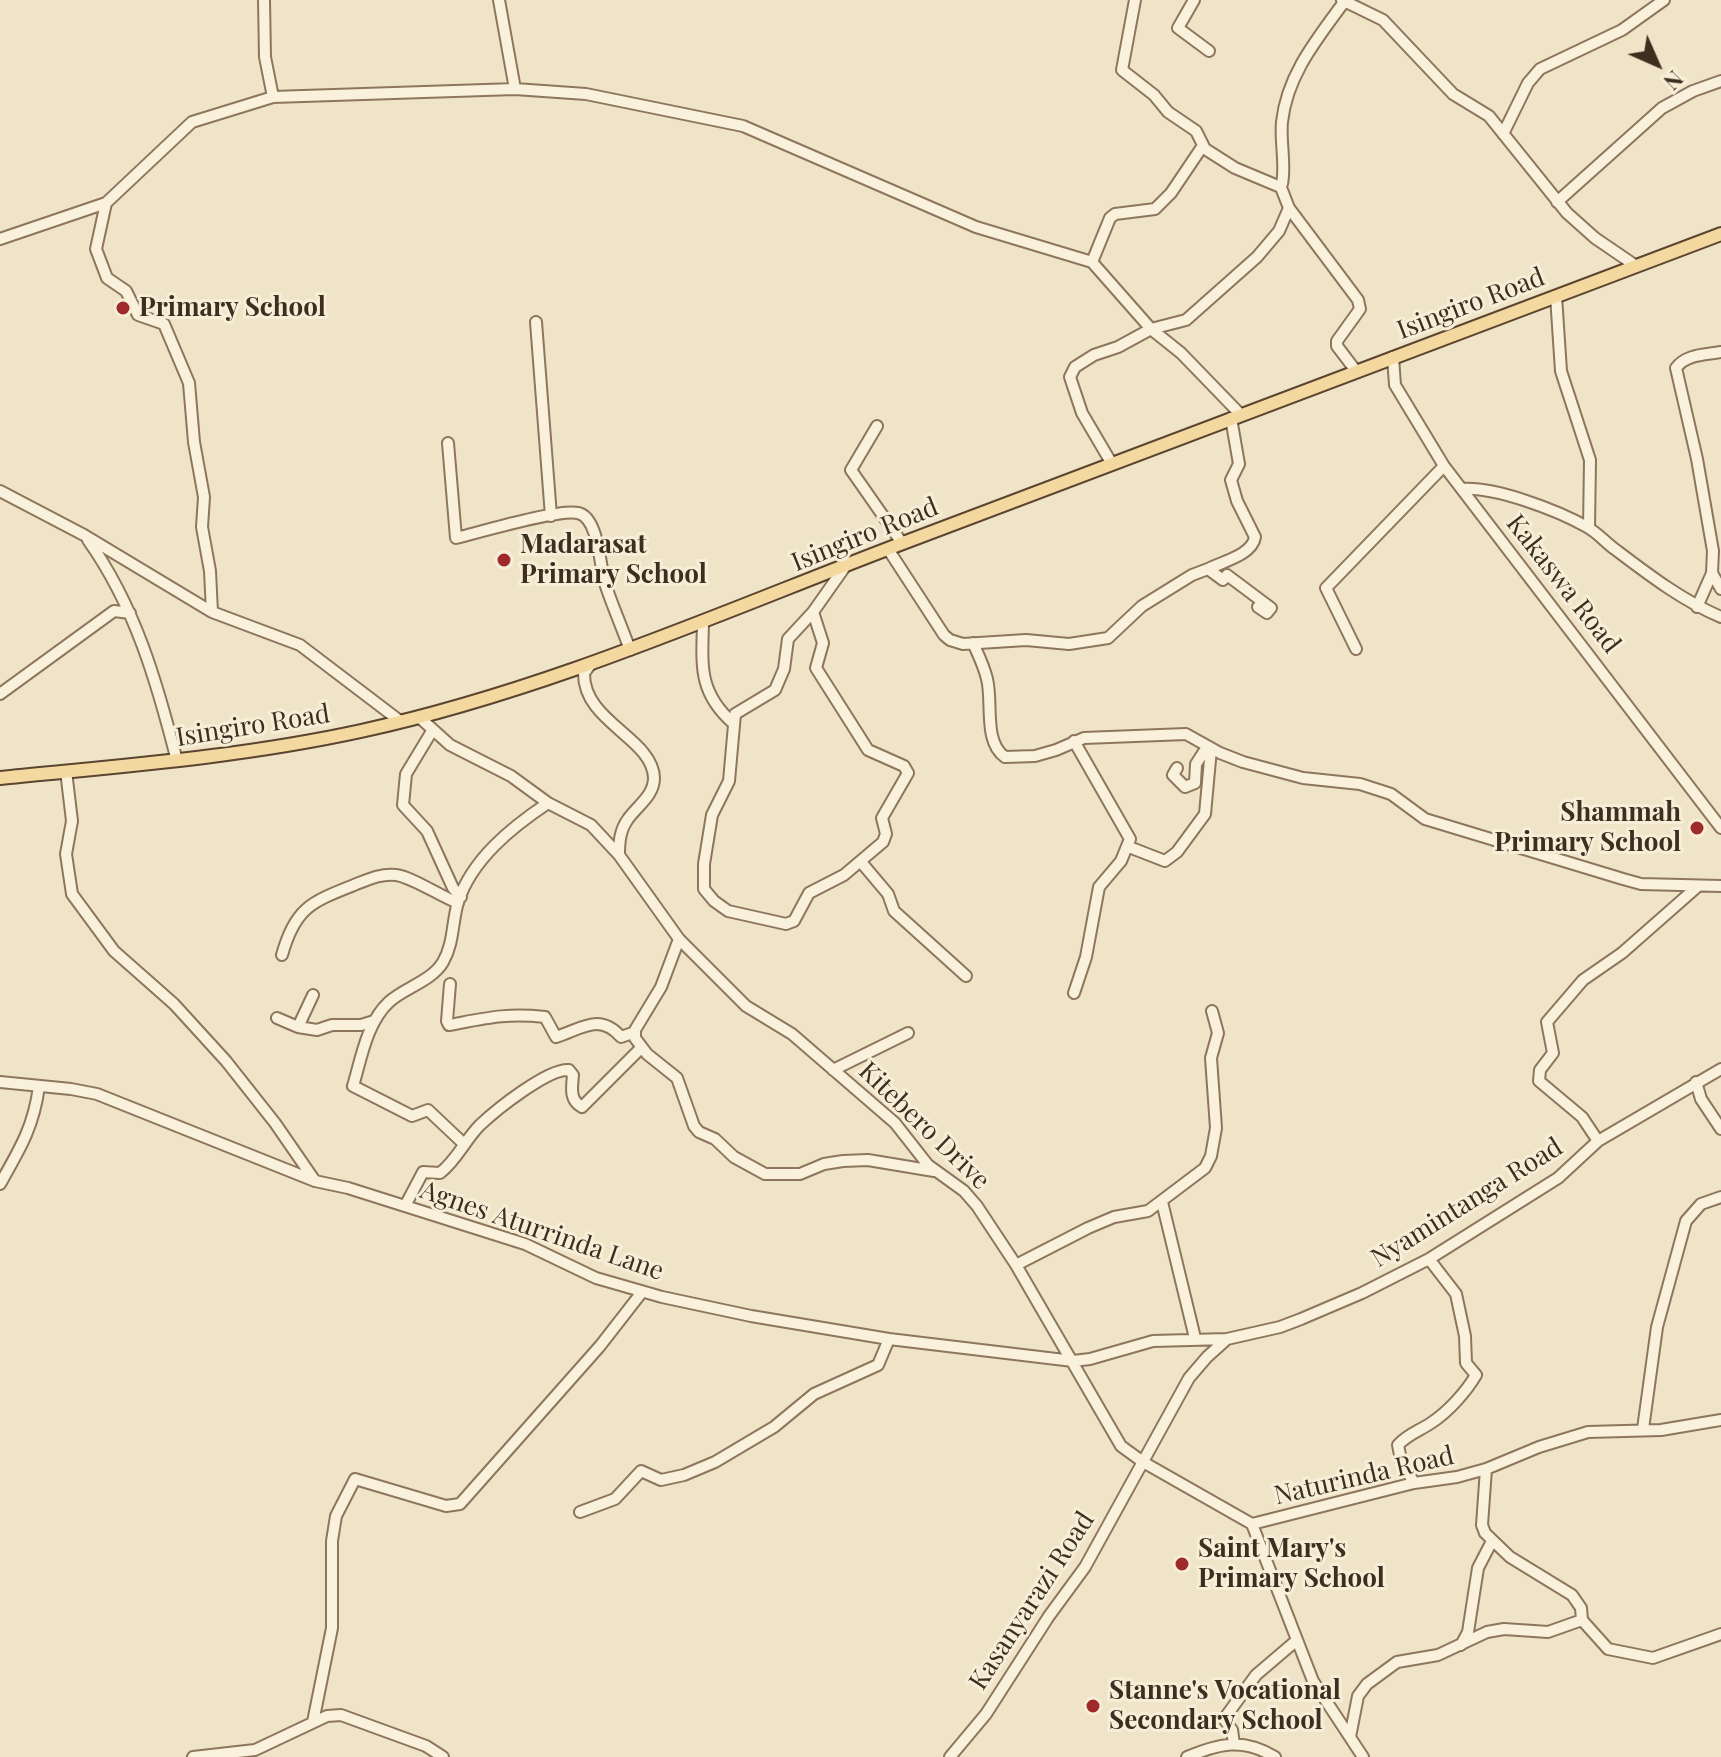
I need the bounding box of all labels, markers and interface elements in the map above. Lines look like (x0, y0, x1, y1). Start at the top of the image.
north arrow (1617, 24, 1697, 104)
text: N (1658, 65, 1690, 97)
street label: Isingiro Road (1393, 262, 1549, 346)
place label: Primary School (139, 292, 326, 324)
marker: Primary School (114, 299, 132, 317)
street label: Isingiro Road (787, 491, 943, 579)
street label: Kakaswa Road (1499, 509, 1627, 659)
place label: Madarasat Primary School (520, 529, 707, 590)
marker: Madarasat Primary School (495, 551, 513, 569)
street label: Isingiro Road (174, 698, 332, 754)
place label: Shammah Primary School (1494, 797, 1681, 858)
marker: Shammah Primary School (1688, 819, 1706, 837)
street label: Kitebero Drive (852, 1056, 996, 1196)
street label: Nyamintanga Road (1366, 1132, 1568, 1274)
street label: Agnes Aturrinda Lane (416, 1175, 668, 1287)
street label: Naturinda Road (1271, 1440, 1457, 1512)
street label: Kasanyarazi Road (963, 1506, 1101, 1696)
place label: Saint Mary's Primary School (1198, 1533, 1385, 1594)
marker: Saint Mary's Primary School (1173, 1555, 1191, 1573)
place label: Stanne's Vocational Secondary School (1109, 1675, 1341, 1736)
marker: Stanne's Vocational Secondary School (1084, 1697, 1102, 1715)

